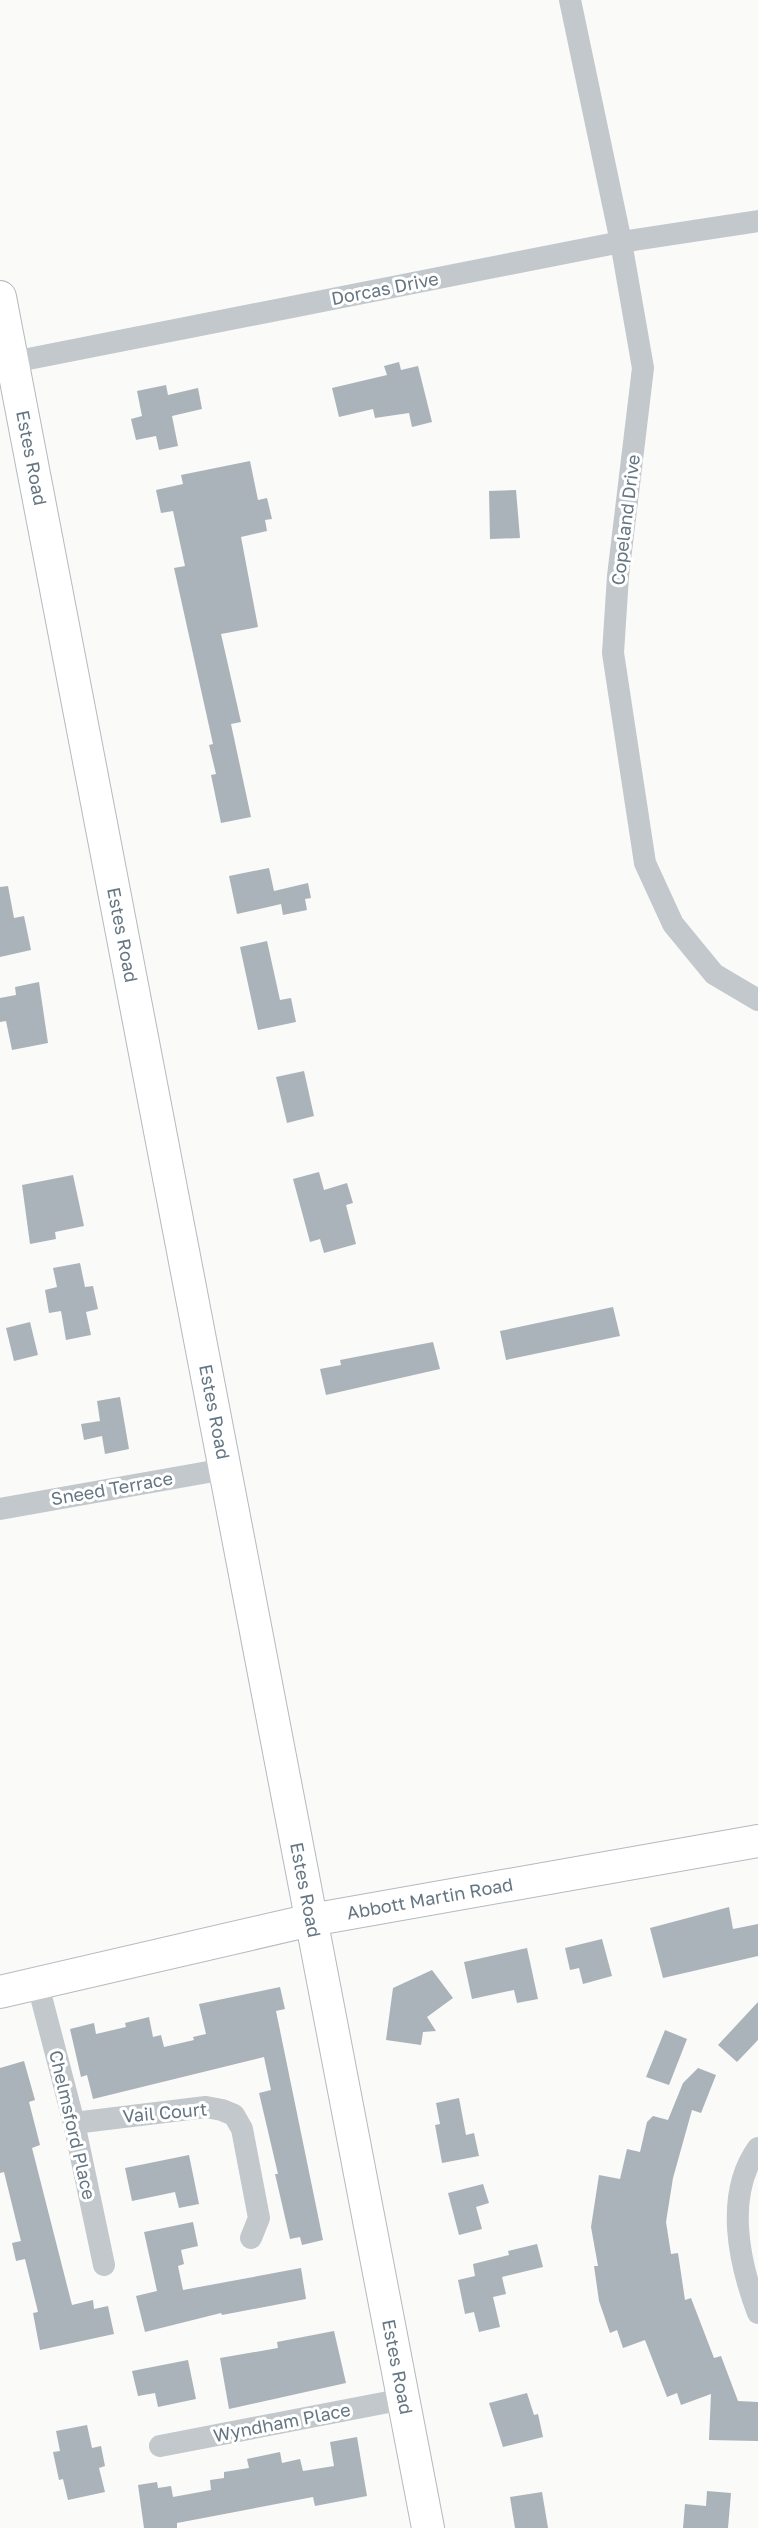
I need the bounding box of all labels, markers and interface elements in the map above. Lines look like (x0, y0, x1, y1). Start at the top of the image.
street label: Dorcas Drive (329, 267, 440, 309)
street label: Estes Road (12, 408, 52, 507)
street label: Copeland Drive (606, 453, 644, 587)
street label: Estes Road (103, 885, 143, 984)
street label: Estes Road (195, 1362, 235, 1461)
street label: Sneed Terrace (49, 1466, 174, 1510)
street label: Estes Road (286, 1840, 326, 1939)
street label: Abbott Martin Road (345, 1873, 515, 1923)
street label: Chelmsford Place (45, 2048, 101, 2202)
street label: Vail Court (122, 2097, 208, 2127)
street label: Estes Road (378, 2317, 418, 2416)
street label: Wyndham Place (211, 2398, 352, 2446)

